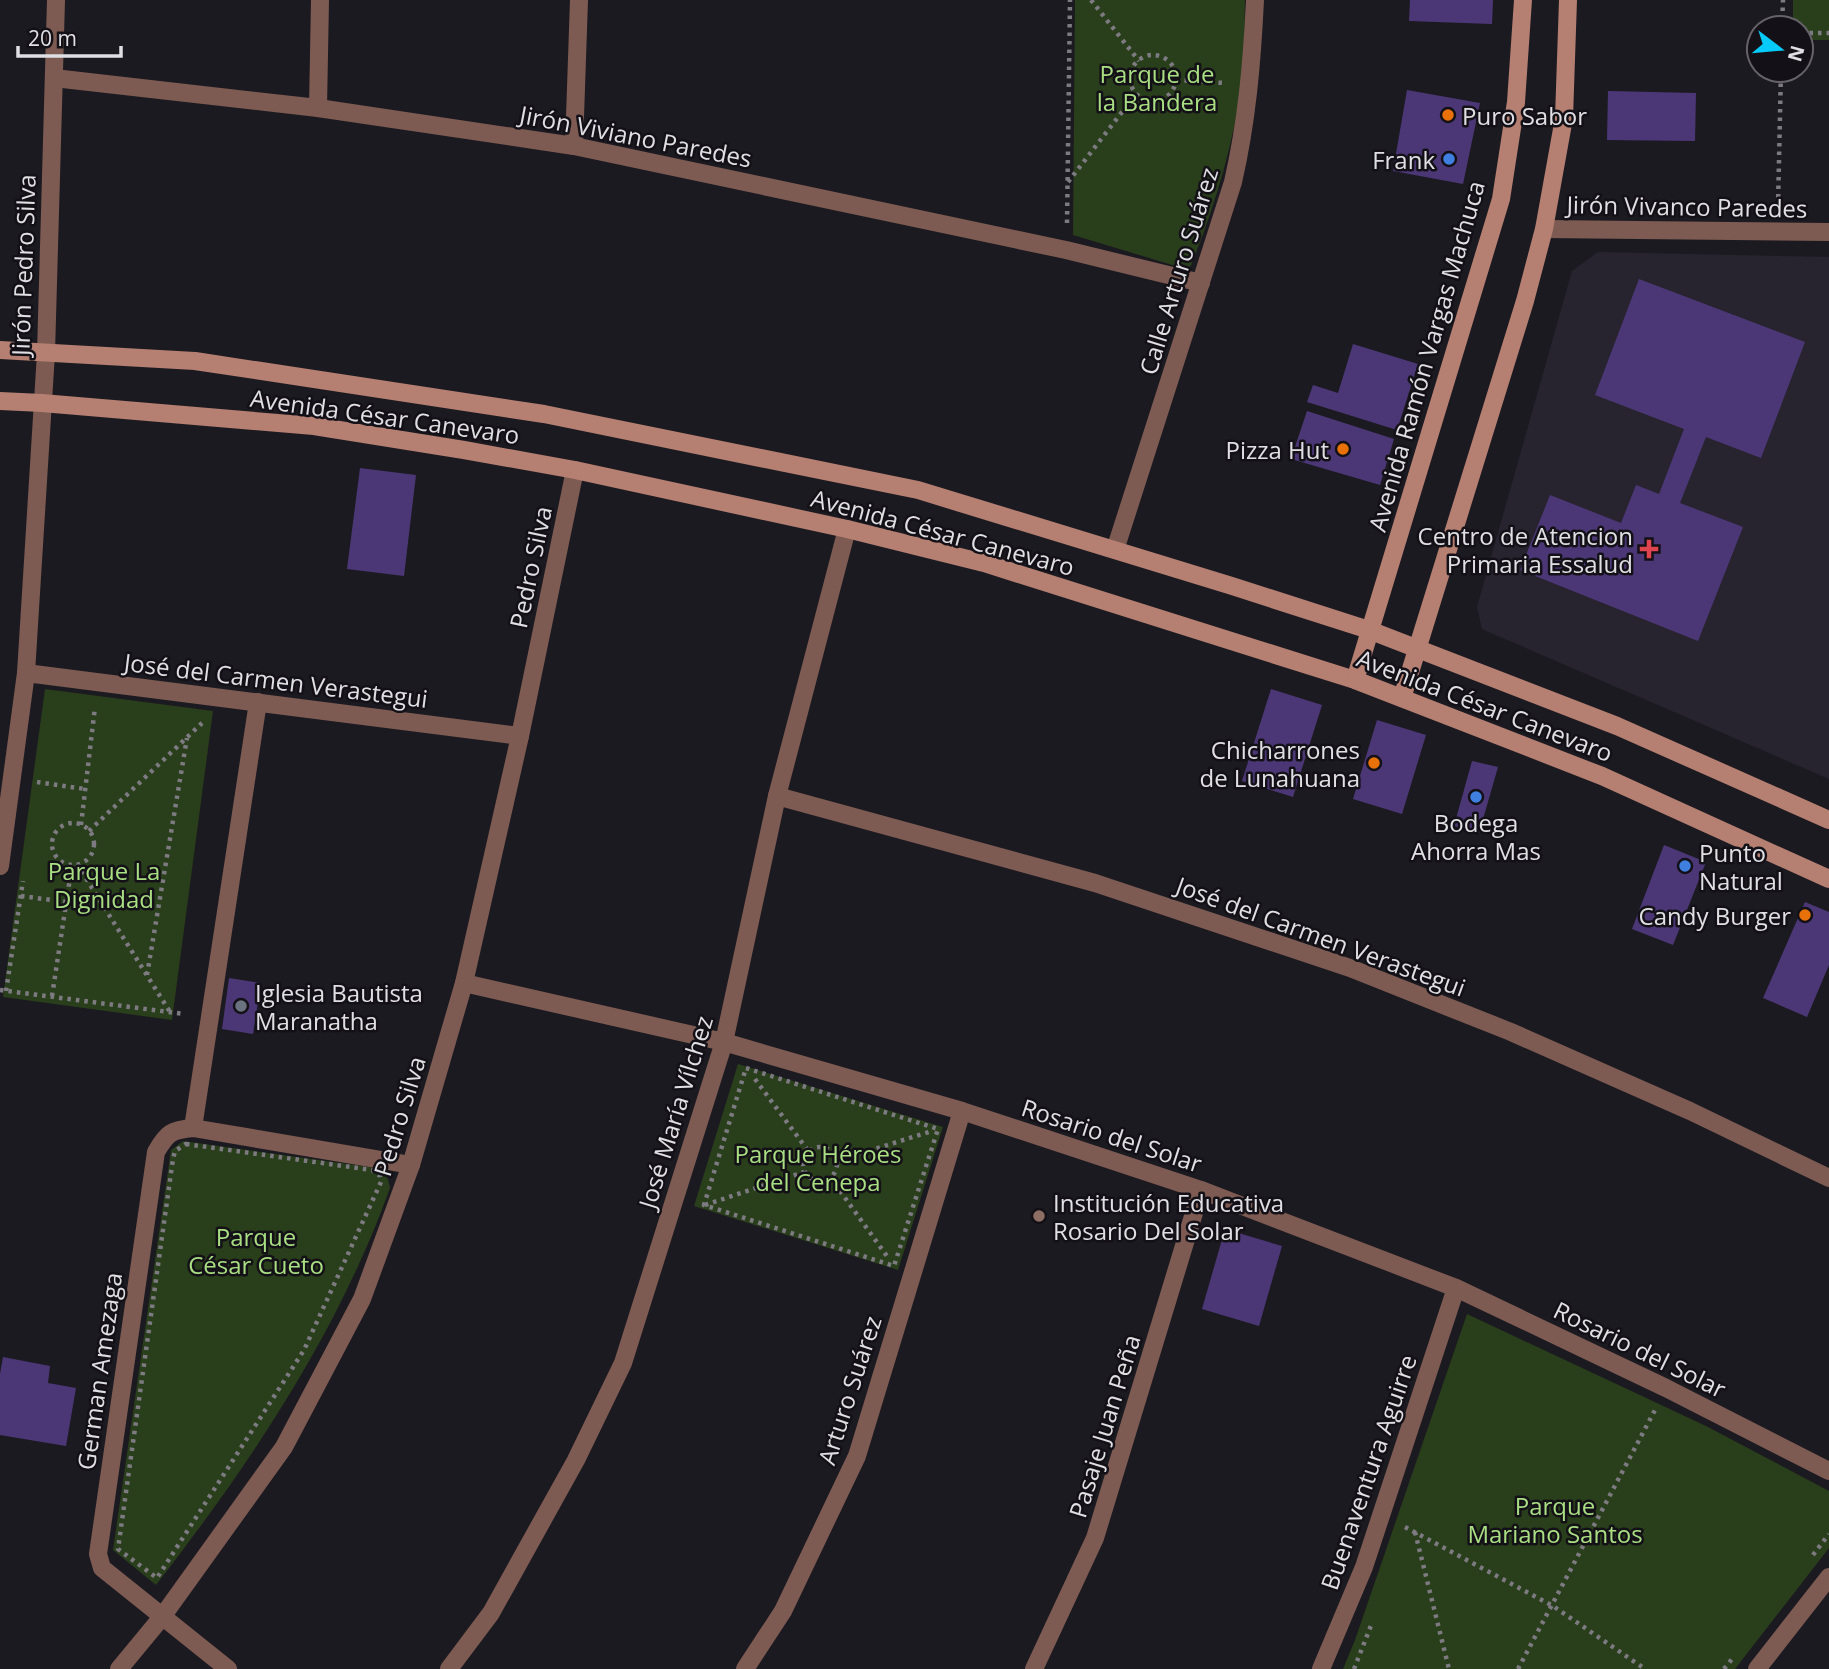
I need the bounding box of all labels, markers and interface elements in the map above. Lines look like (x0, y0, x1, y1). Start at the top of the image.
scale bar (18, 14, 121, 58)
north arrow (1745, 14, 1815, 84)
text: 20 m (28, 24, 77, 52)
text: N (1782, 43, 1811, 65)
park label: Parque de la Bandera (1097, 57, 1217, 118)
street label: Jirón Viviano Paredes (515, 97, 755, 175)
place label: Puro Sabor (1462, 99, 1587, 132)
marker: Puro Sabor (1440, 107, 1456, 123)
place label: Frank (1372, 143, 1435, 176)
marker: Frank (1441, 151, 1457, 167)
street label: Calle Arturo Suárez (1131, 163, 1225, 379)
street label: Jirón Pedro Silva (3, 174, 43, 358)
street label: Avenida Ramón Vargas Machuca (1360, 177, 1492, 535)
street label: Jirón Vivanco Paredes (1564, 187, 1808, 225)
street label: Avenida César Canevaro (248, 381, 522, 451)
place label: Pizza Hut (1225, 433, 1329, 466)
marker: Pizza Hut (1335, 441, 1351, 457)
street label: Avenida César Canevaro (808, 481, 1078, 583)
street label: Pedro Silva (501, 503, 559, 631)
place label: Centro de Atencion Primaria Essalud (1418, 519, 1633, 580)
marker: Centro de Atencion Primaria Essalud (1639, 539, 1659, 559)
street label: Avenida César Canevaro (1352, 641, 1618, 769)
street label: José del Carmen Verastegui (120, 645, 430, 715)
place label: Chicharrones de Lunahuana (1199, 733, 1360, 794)
marker: Chicharrones de Lunahuana (1366, 755, 1382, 771)
marker: Bodega Ahorra Mas (1468, 789, 1484, 805)
place label: Bodega Ahorra Mas (1411, 806, 1541, 867)
place label: Punto Natural (1699, 836, 1783, 897)
park label: Parque La Dignidad (48, 854, 160, 915)
marker: Punto Natural (1677, 858, 1693, 874)
street label: José del Carmen Verastegui (1170, 868, 1470, 1004)
place label: Candy Burger (1639, 899, 1791, 932)
marker: Candy Burger (1797, 907, 1813, 923)
place label: Iglesia Bautista Maranatha (255, 976, 423, 1037)
marker: Iglesia Bautista Maranatha (233, 998, 249, 1014)
street label: José María Vílchez (629, 1012, 720, 1214)
street label: Pedro Silva (365, 1052, 433, 1180)
street label: Rosario del Solar (1018, 1090, 1207, 1180)
park label: Parque Héroes del Cenepa (734, 1137, 902, 1198)
place label: Institución Educativa Rosario Del Solar (1053, 1186, 1284, 1247)
marker: Institución Educativa Rosario Del Solar (1031, 1208, 1047, 1224)
park label: Parque César Cueto (188, 1220, 324, 1281)
street label: German Amezaga (69, 1270, 129, 1472)
street label: Rosario del Solar (1548, 1293, 1732, 1405)
street label: Arturo Suárez (809, 1311, 889, 1469)
street label: Pasaje Juan Peña (1060, 1330, 1148, 1522)
street label: Buenaventura Aguirre (1312, 1350, 1424, 1594)
park label: Parque Mariano Santos (1467, 1489, 1643, 1550)

